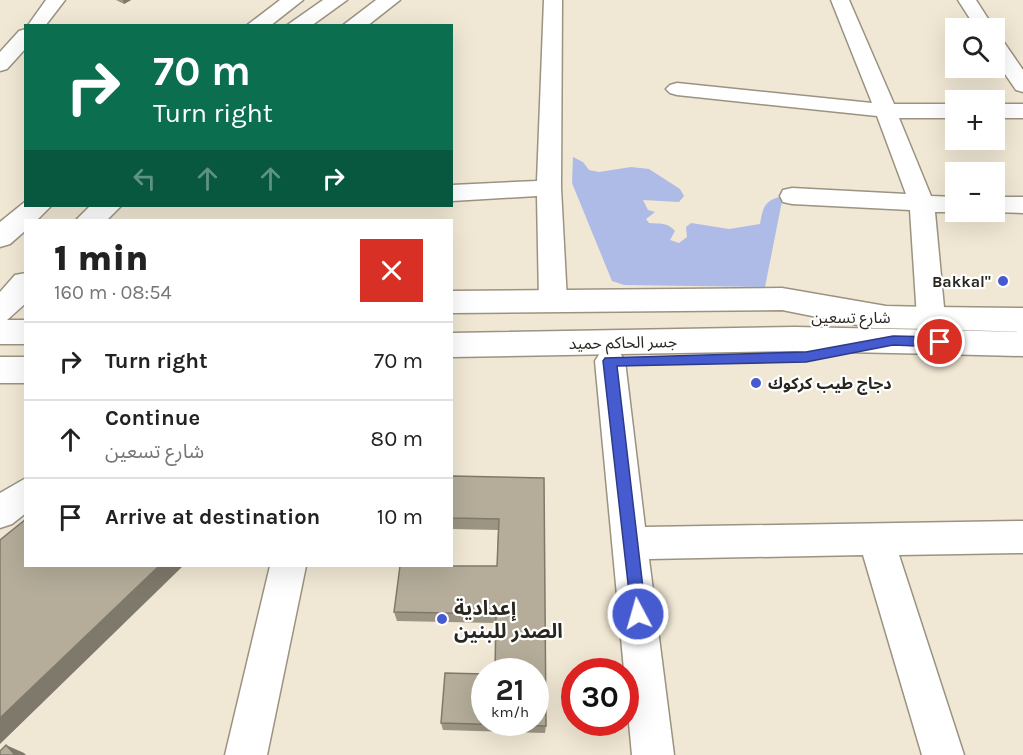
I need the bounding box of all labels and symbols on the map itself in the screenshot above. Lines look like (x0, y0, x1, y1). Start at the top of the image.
place label: Bakkal" (932, 272, 991, 291)
marker: Bakkal" (996, 274, 1010, 288)
street label: شارع تسعين (811, 308, 891, 330)
pin (914, 316, 965, 367)
street label: جسر الحاكم حميد (569, 332, 677, 356)
place label: دجاج طيب كركوك (768, 374, 892, 395)
marker: دجاج طيب كركوك (749, 376, 763, 390)
position arrow (606, 582, 670, 646)
place label: إعدادية الصدر للبنين (454, 597, 563, 643)
marker: إعدادية الصدر للبنين (435, 612, 449, 626)
speed limit sign: 30 (561, 658, 639, 736)

